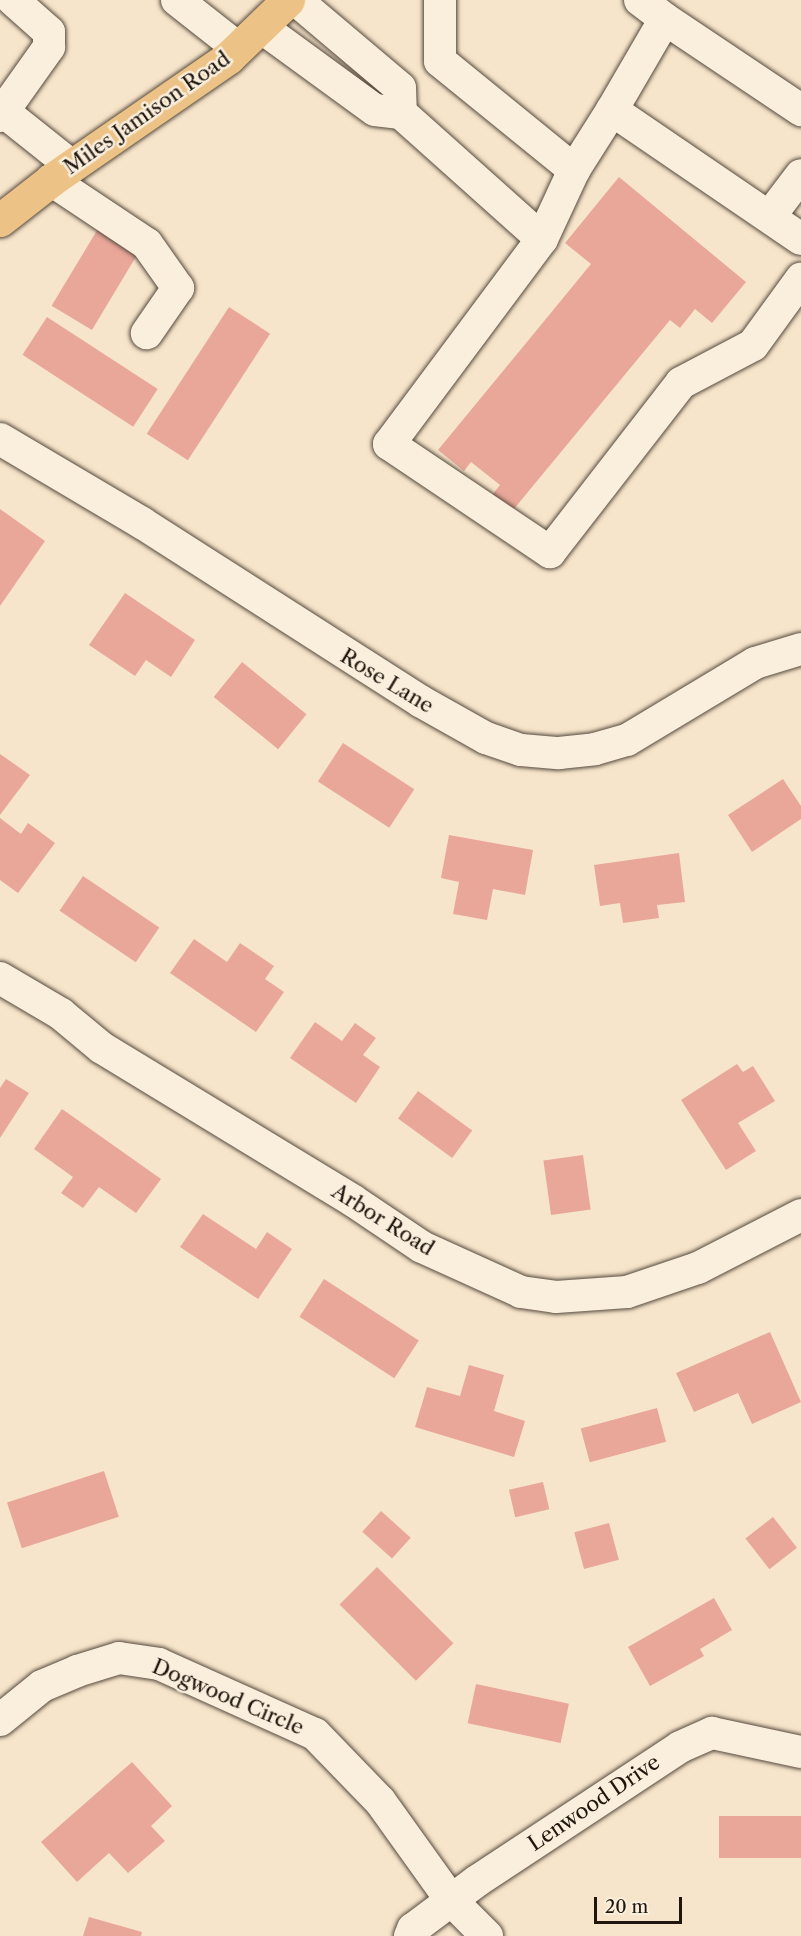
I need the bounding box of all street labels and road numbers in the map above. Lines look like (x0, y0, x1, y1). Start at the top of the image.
street label: Miles Jamison Road (59, 46, 235, 180)
street label: Rose Lane (336, 643, 438, 719)
street label: Arbor Road (327, 1178, 439, 1262)
street label: Dogwood Circle (148, 1654, 308, 1740)
street label: Lenwood Drive (523, 1750, 665, 1856)

